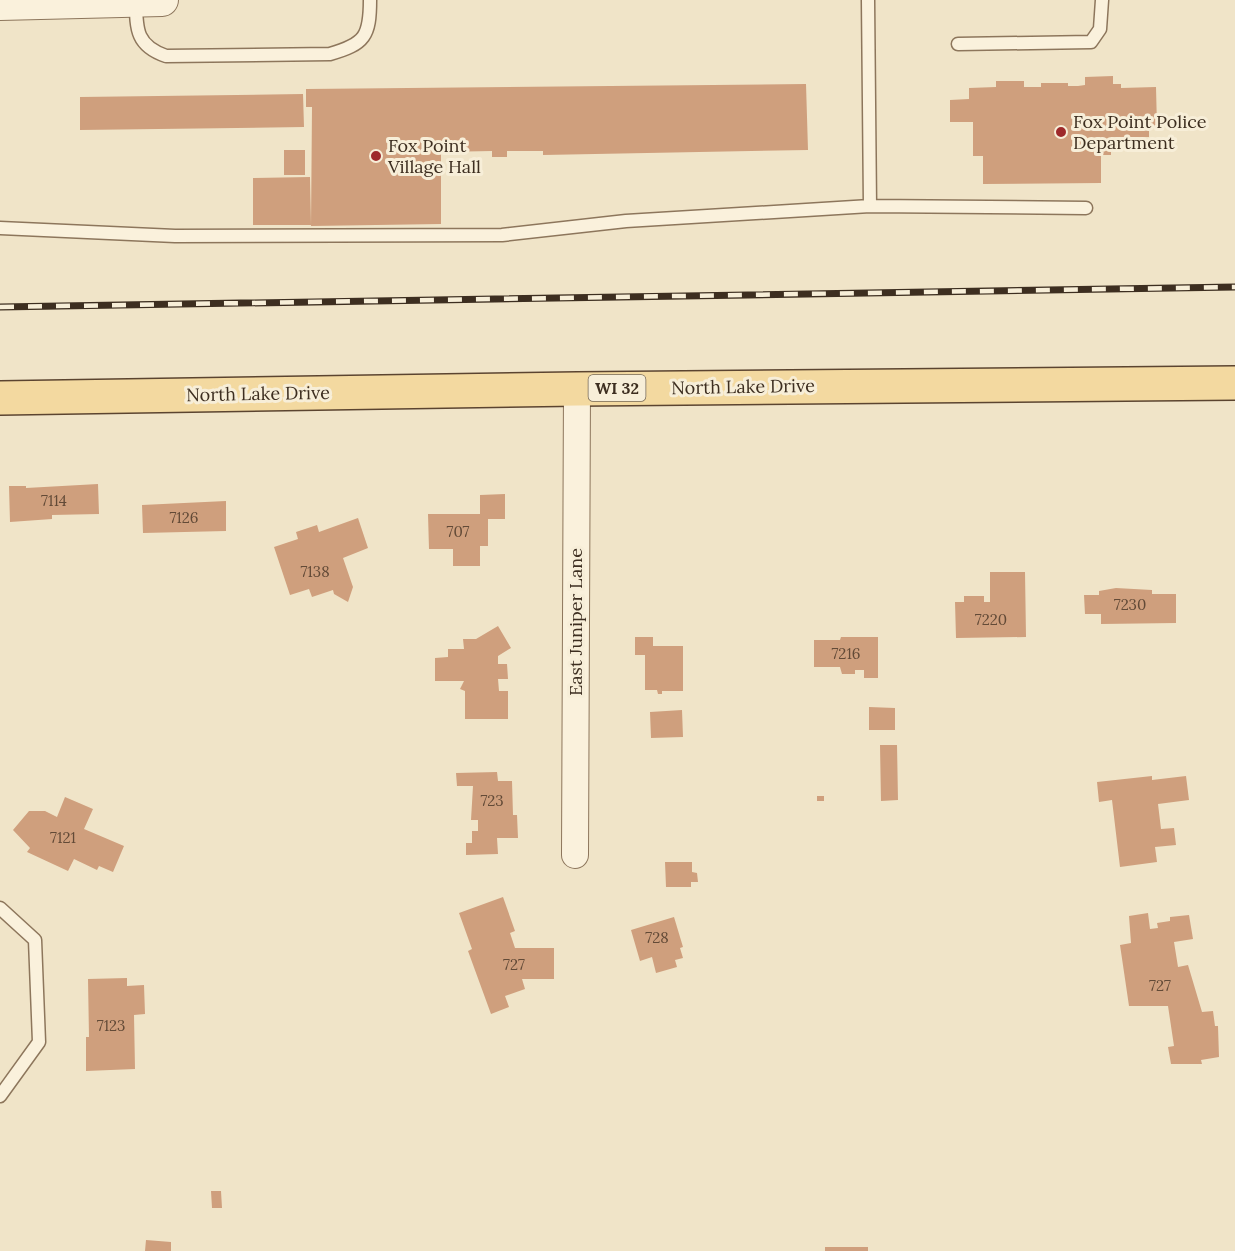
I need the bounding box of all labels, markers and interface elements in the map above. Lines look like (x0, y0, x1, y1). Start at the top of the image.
place label: Fox Point Police Department (1073, 110, 1207, 154)
marker: Fox Point Police Department (1054, 125, 1068, 139)
place label: Fox Point Village Hall (387, 134, 481, 178)
marker: Fox Point Village Hall (369, 149, 383, 163)
street label: North Lake Drive (671, 374, 815, 399)
road number: WI 32 (588, 375, 646, 401)
street label: North Lake Drive (186, 381, 330, 406)
house number: 7114 (41, 491, 67, 510)
house number: 7126 (169, 508, 199, 527)
house number: 707 (447, 522, 469, 541)
street label: East Juniper Lane (564, 548, 587, 696)
house number: 7138 (300, 562, 330, 581)
house number: 7230 (1114, 595, 1146, 614)
house number: 7220 (975, 610, 1007, 629)
house number: 7216 (831, 644, 861, 663)
house number: 723 (480, 791, 504, 810)
house number: 7121 (50, 828, 76, 847)
house number: 728 (645, 928, 669, 947)
house number: 727 (503, 955, 525, 974)
house number: 727 (1149, 976, 1171, 995)
house number: 7123 (97, 1016, 125, 1035)

